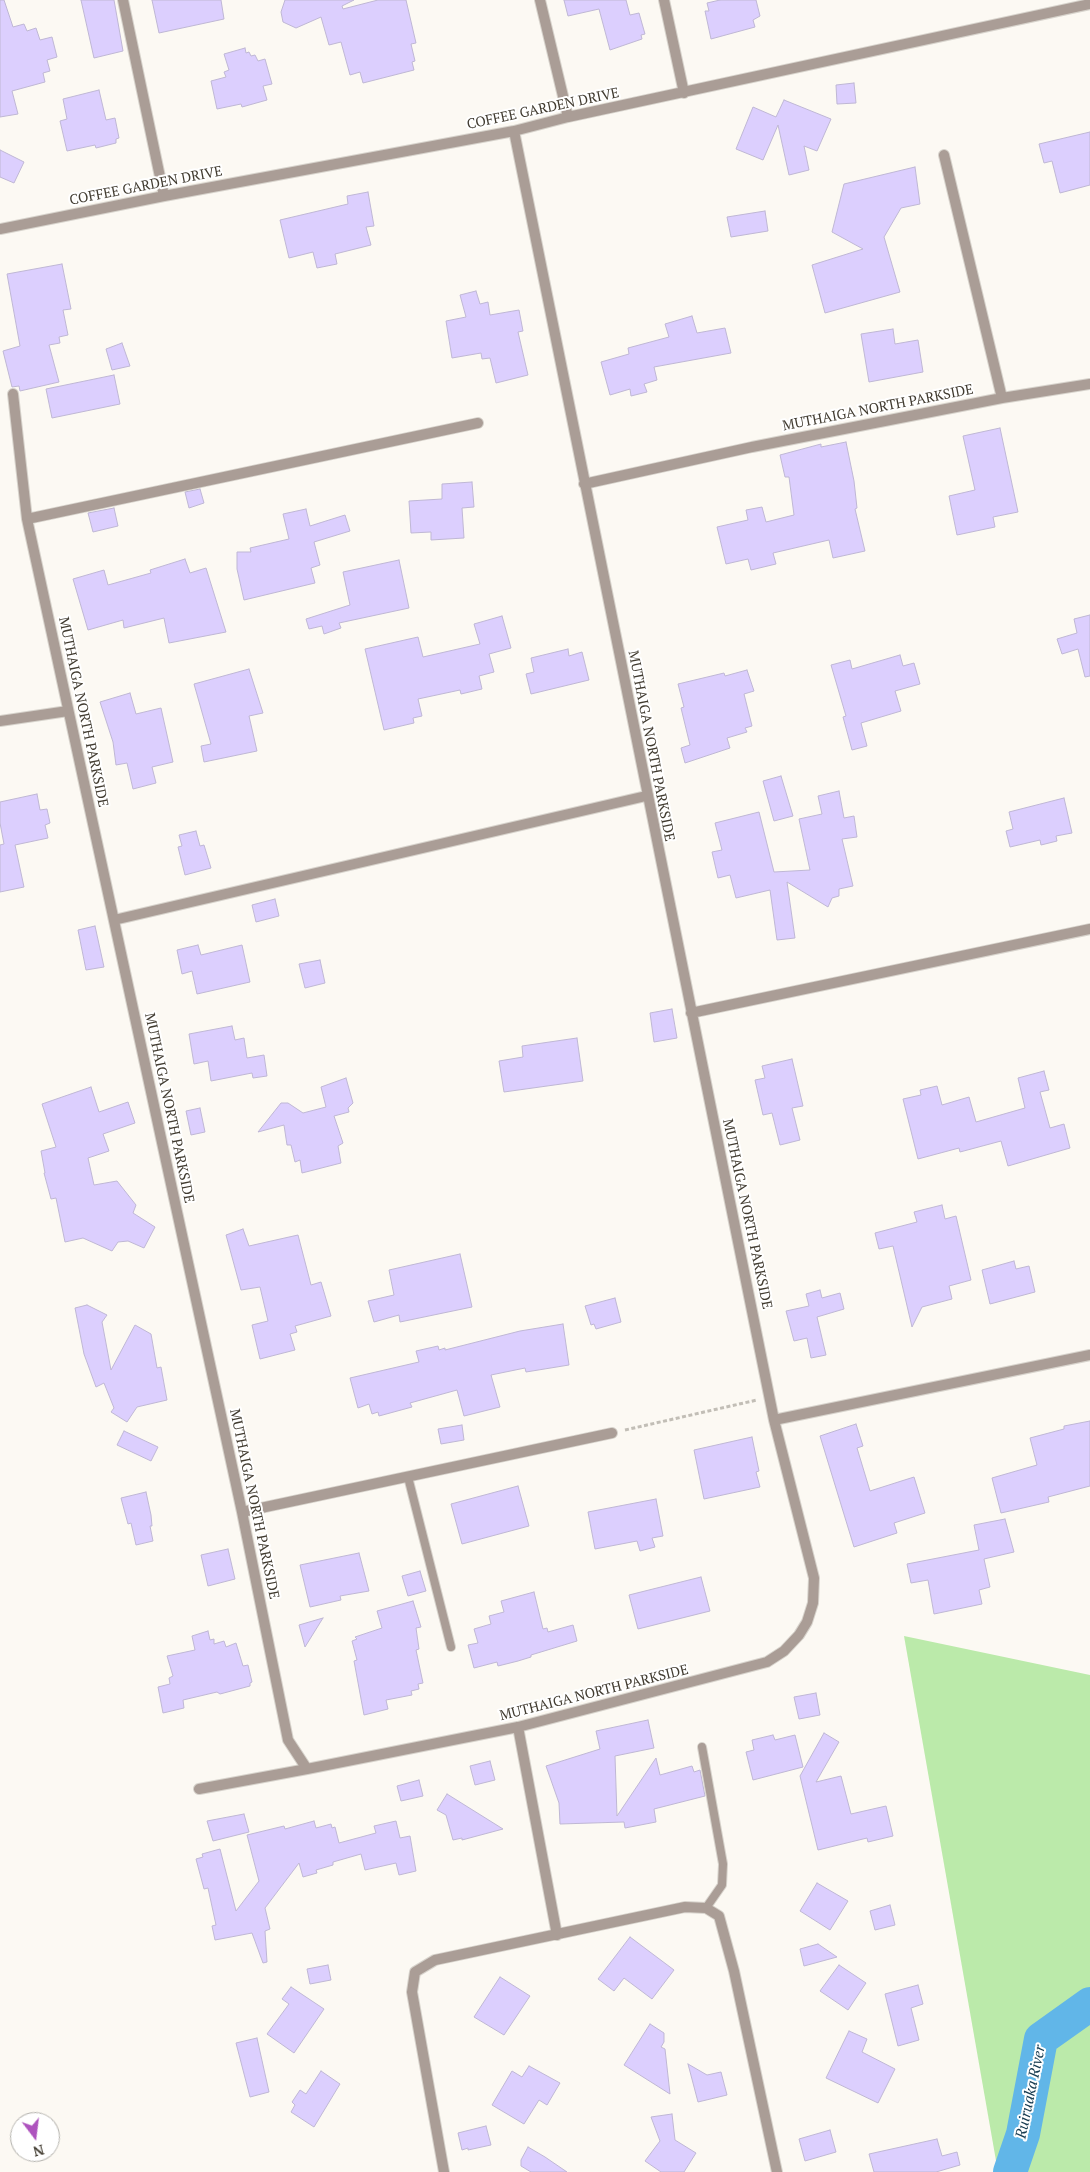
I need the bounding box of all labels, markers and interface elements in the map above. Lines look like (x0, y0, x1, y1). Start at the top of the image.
street label: COFFEE GARDEN DRIVE (465, 85, 621, 133)
street label: COFFEE GARDEN DRIVE (68, 163, 224, 209)
street label: MUTHAIGA NORTH PARKSIDE (781, 381, 975, 435)
street label: MUTHAIGA NORTH PARKSIDE (55, 615, 111, 809)
street label: MUTHAIGA NORTH PARKSIDE (624, 649, 678, 843)
street label: MUTHAIGA NORTH PARKSIDE (141, 1011, 197, 1205)
street label: MUTHAIGA NORTH PARKSIDE (719, 1117, 775, 1311)
street label: MUTHAIGA NORTH PARKSIDE (226, 1407, 282, 1601)
street label: MUTHAIGA NORTH PARKSIDE (498, 1661, 690, 1725)
water label: Ruiruaka River (1012, 2044, 1050, 2140)
north arrow (10, 2112, 60, 2162)
text: N (31, 2140, 46, 2162)

